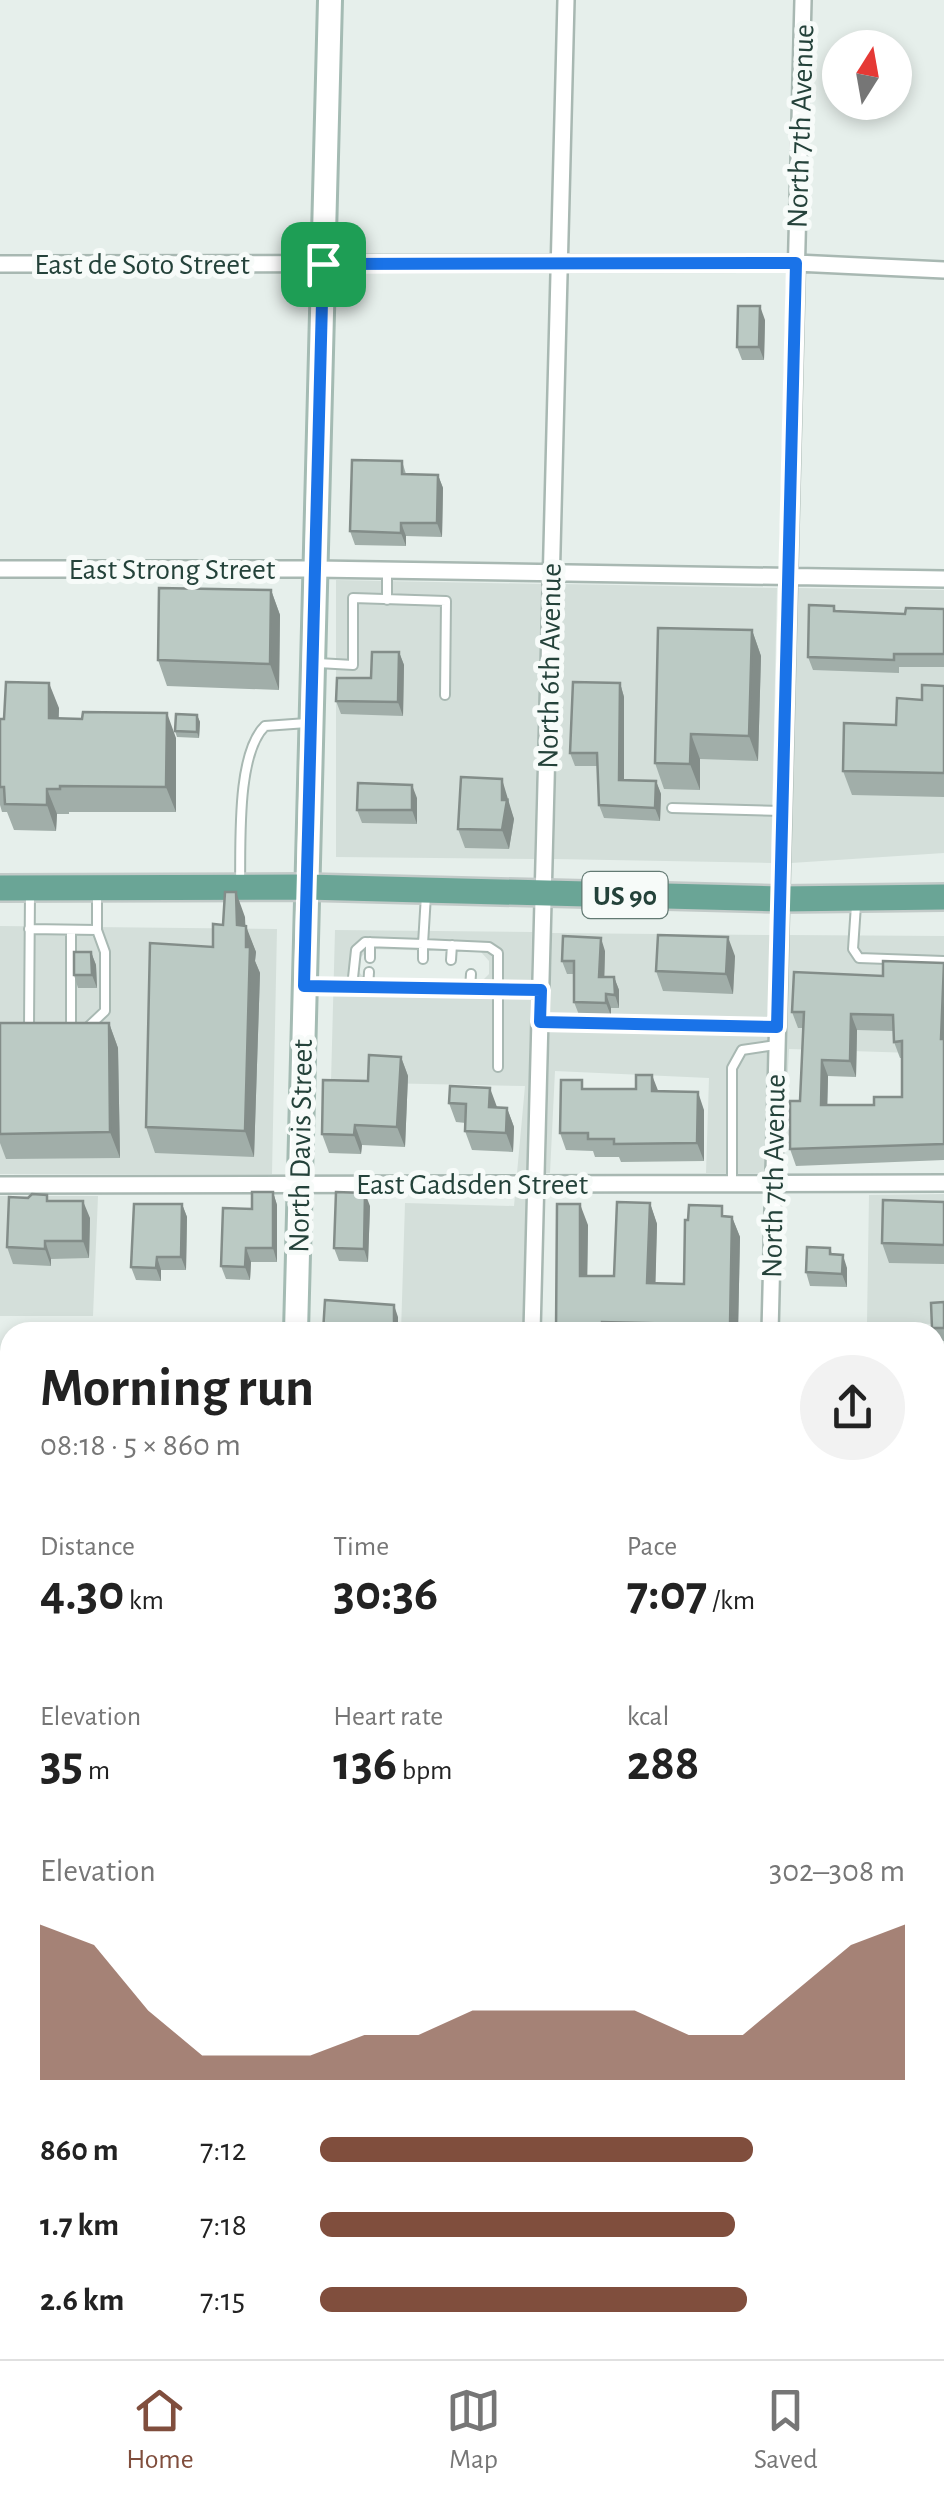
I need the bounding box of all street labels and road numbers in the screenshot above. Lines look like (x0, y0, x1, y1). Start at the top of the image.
street label: North 7th Avenue (782, 23, 820, 229)
street label: East de Soto Street (34, 250, 250, 280)
street label: East Strong Street (69, 555, 276, 585)
street label: North 6th Avenue (533, 563, 567, 769)
road number: US 90 (582, 872, 668, 918)
street label: North Davis Street (284, 1039, 318, 1253)
street label: North 7th Avenue (757, 1074, 791, 1278)
street label: East Gadsden Street (356, 1170, 588, 1200)

